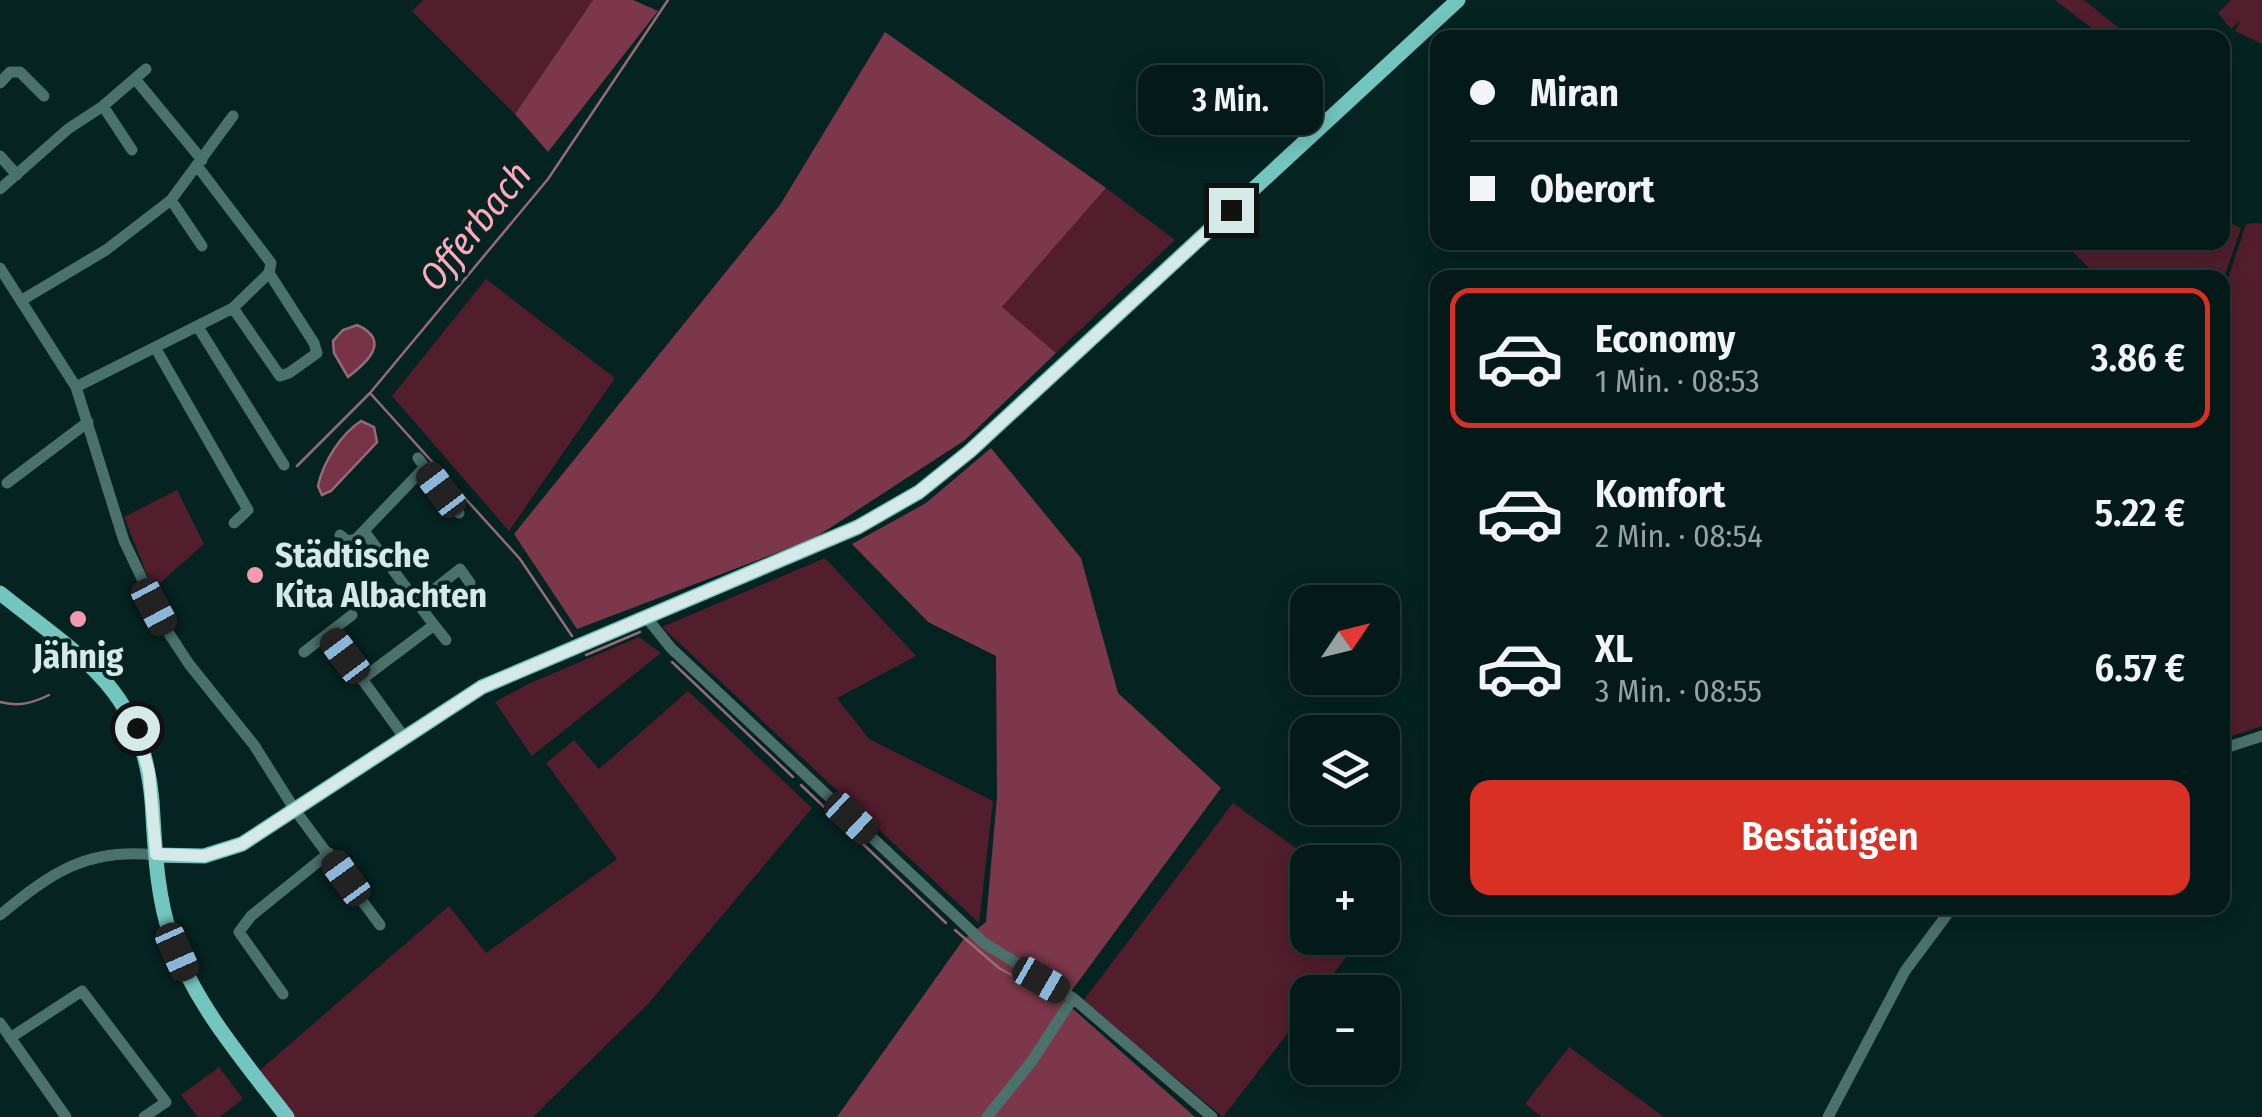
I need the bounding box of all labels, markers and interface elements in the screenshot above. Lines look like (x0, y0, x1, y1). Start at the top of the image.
callout: 3 Min. (1138, 65, 1324, 135)
text: Miran (1530, 70, 1619, 116)
text: 3 Min. (1192, 81, 1269, 119)
water label: Offerbach (409, 152, 541, 300)
text: Oberort (1530, 166, 1654, 212)
route end (1209, 188, 1254, 233)
icon: car (1475, 313, 1565, 403)
text: Economy (1595, 316, 1735, 362)
text: 3.86 € (2091, 335, 2185, 381)
text: 1 Min. · 08:53 (1595, 362, 1760, 400)
car (411, 457, 471, 523)
icon: car (1475, 468, 1565, 558)
text: Komfort (1595, 471, 1725, 517)
text: 5.22 € (2095, 490, 2185, 536)
text: 2 Min. · 08:54 (1595, 517, 1763, 555)
place label: Städtische Kita Albachten (275, 534, 487, 616)
marker: Städtische Kita Albachten (244, 564, 266, 586)
car (127, 573, 181, 641)
north arrow (1290, 585, 1400, 695)
map controls (1290, 585, 1400, 1085)
marker: Jähnig (67, 608, 89, 630)
car (315, 623, 375, 689)
icon: car (1475, 623, 1565, 713)
text: XL (1595, 626, 1633, 672)
place label: Jähnig (32, 635, 124, 677)
text: 6.57 € (2095, 645, 2185, 691)
text: 3 Min. · 08:55 (1595, 672, 1762, 710)
route start (115, 706, 160, 751)
button: layers (1290, 715, 1400, 825)
button: Bestätigen (1470, 780, 2190, 895)
car (819, 787, 883, 849)
car (316, 845, 376, 911)
button: + (1290, 845, 1400, 955)
car (151, 918, 203, 986)
car (1008, 952, 1074, 1008)
button: − (1290, 975, 1400, 1085)

